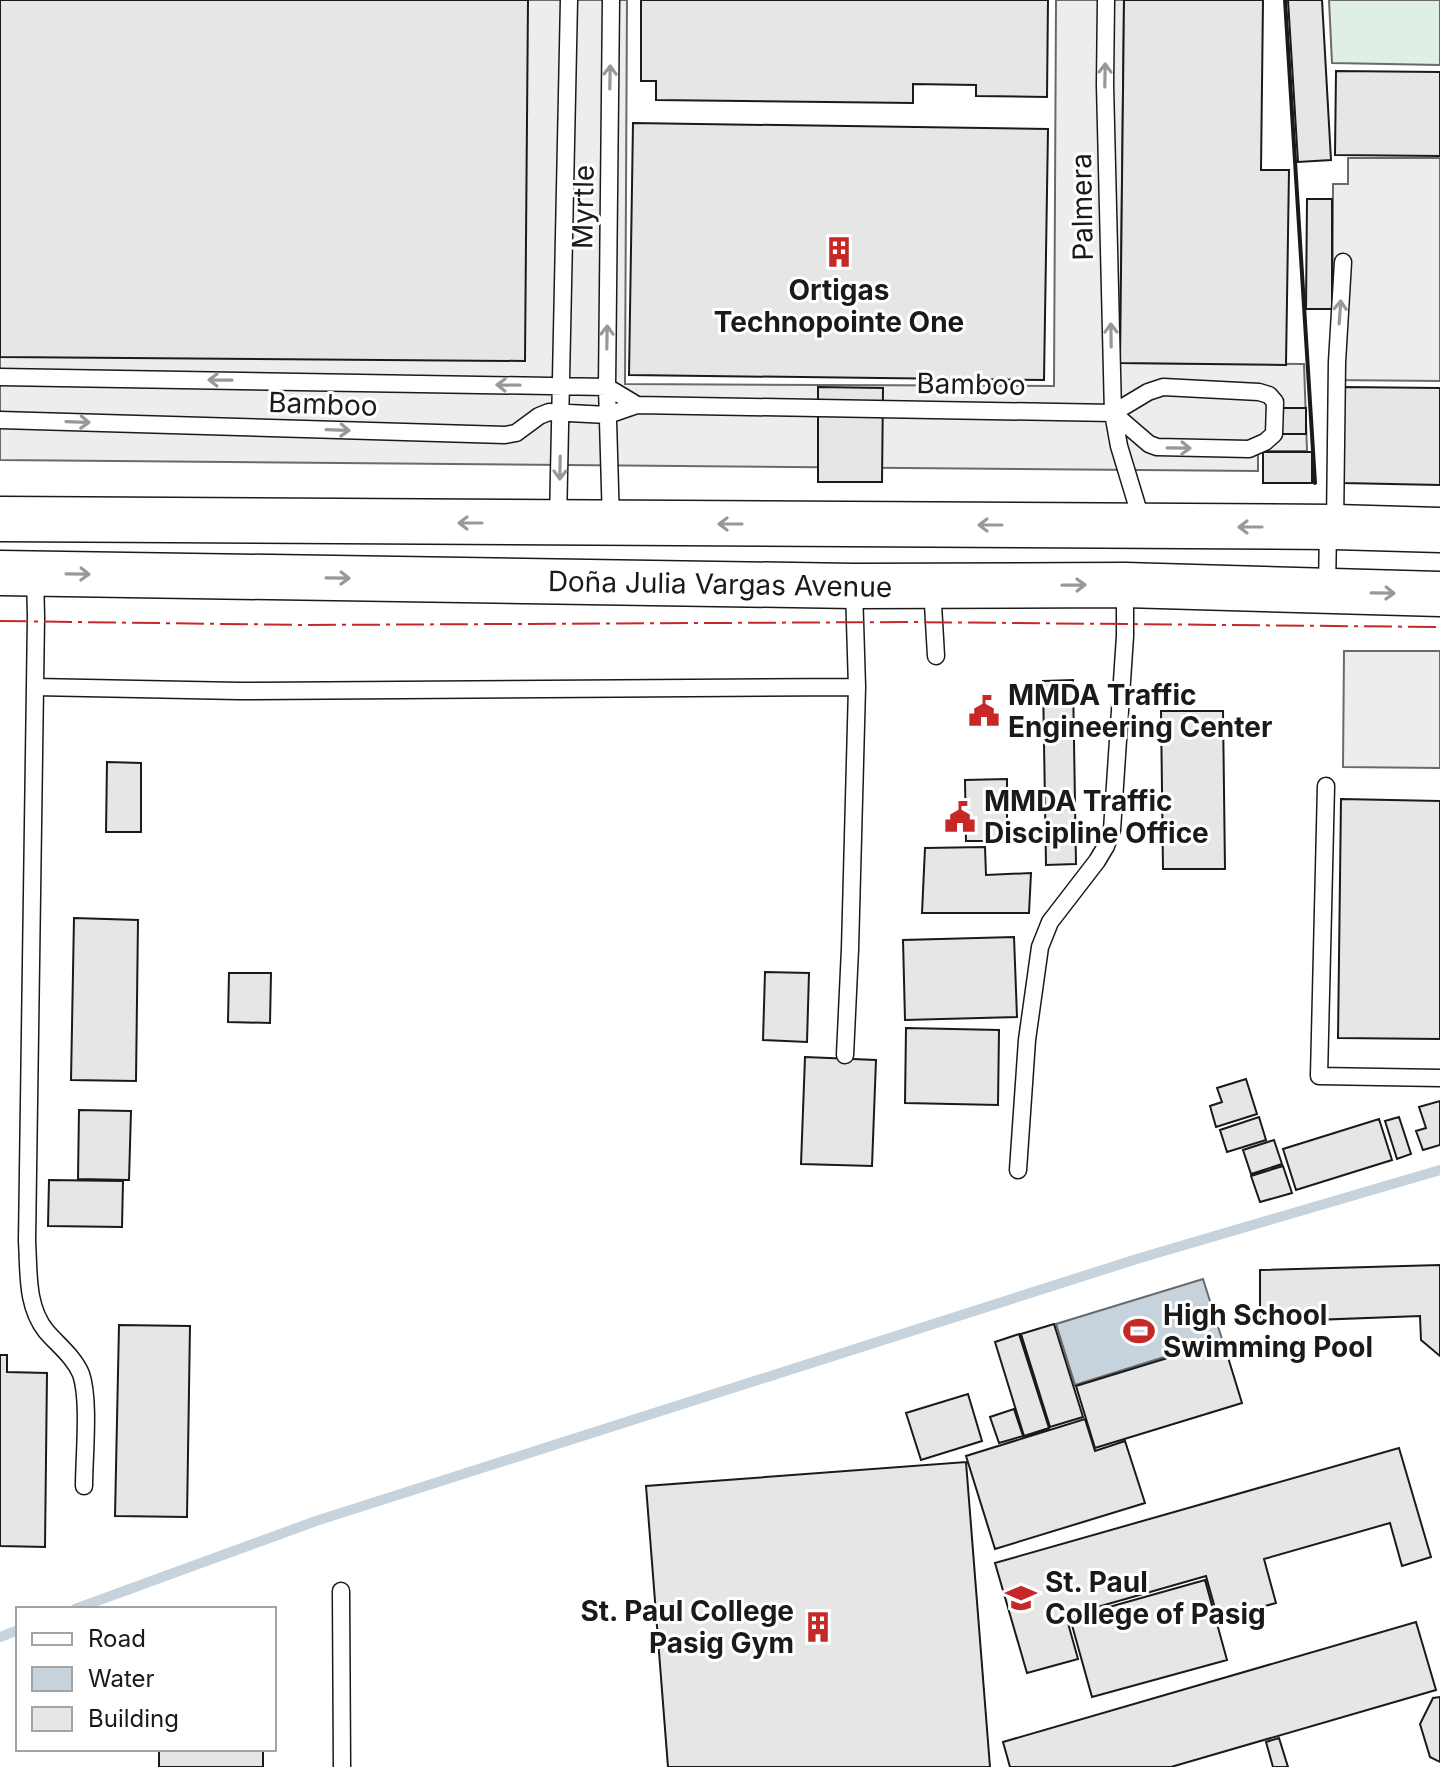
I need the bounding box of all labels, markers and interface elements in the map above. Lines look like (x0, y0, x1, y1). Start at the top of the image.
one-way arrow (1097, 62, 1113, 89)
one-way arrow (602, 64, 618, 91)
street label: Palmera (1064, 153, 1100, 261)
street label: Myrtle (565, 164, 601, 250)
building icon: Ortigas Technopointe One (822, 235, 856, 269)
place label: Ortigas Technopointe One (714, 273, 964, 339)
one-way arrow (1333, 299, 1348, 326)
one-way arrow (1103, 322, 1119, 349)
one-way arrow (599, 324, 615, 351)
street label: Bamboo (916, 366, 1026, 402)
one-way arrow (207, 373, 234, 388)
one-way arrow (495, 377, 522, 393)
street label: Bamboo (268, 385, 378, 423)
one-way arrow (64, 414, 91, 430)
one-way arrow (324, 422, 351, 438)
one-way arrow (1165, 440, 1192, 456)
one-way arrow (552, 454, 567, 481)
one-way arrow (457, 515, 484, 531)
one-way arrow (717, 516, 744, 532)
one-way arrow (977, 518, 1004, 533)
one-way arrow (1237, 519, 1264, 535)
street label: Doña Julia Vargas Avenue (548, 564, 892, 604)
one-way arrow (64, 566, 91, 582)
one-way arrow (324, 570, 351, 586)
one-way arrow (1060, 577, 1087, 593)
one-way arrow (1369, 586, 1396, 601)
place label: MMDA Traffic Engineering Center (1008, 678, 1272, 744)
public building icon: MMDA Traffic Engineering Center (967, 694, 1001, 728)
place label: MMDA Traffic Discipline Office (984, 784, 1209, 850)
public building icon: MMDA Traffic Discipline Office (943, 800, 977, 834)
place label: High School Swimming Pool (1163, 1298, 1373, 1364)
sports icon: High School Swimming Pool (1122, 1314, 1156, 1348)
place label: St. Paul College of Pasig (1045, 1565, 1266, 1631)
school or university icon: St. Paul College of Pasig (1004, 1581, 1038, 1615)
place label: St. Paul College Pasig Gym (580, 1594, 794, 1660)
legend (16, 1607, 276, 1751)
building icon: St. Paul College Pasig Gym (801, 1610, 835, 1644)
text: Road (88, 1624, 146, 1653)
text: Water (88, 1664, 155, 1693)
text: Building (88, 1704, 179, 1733)

